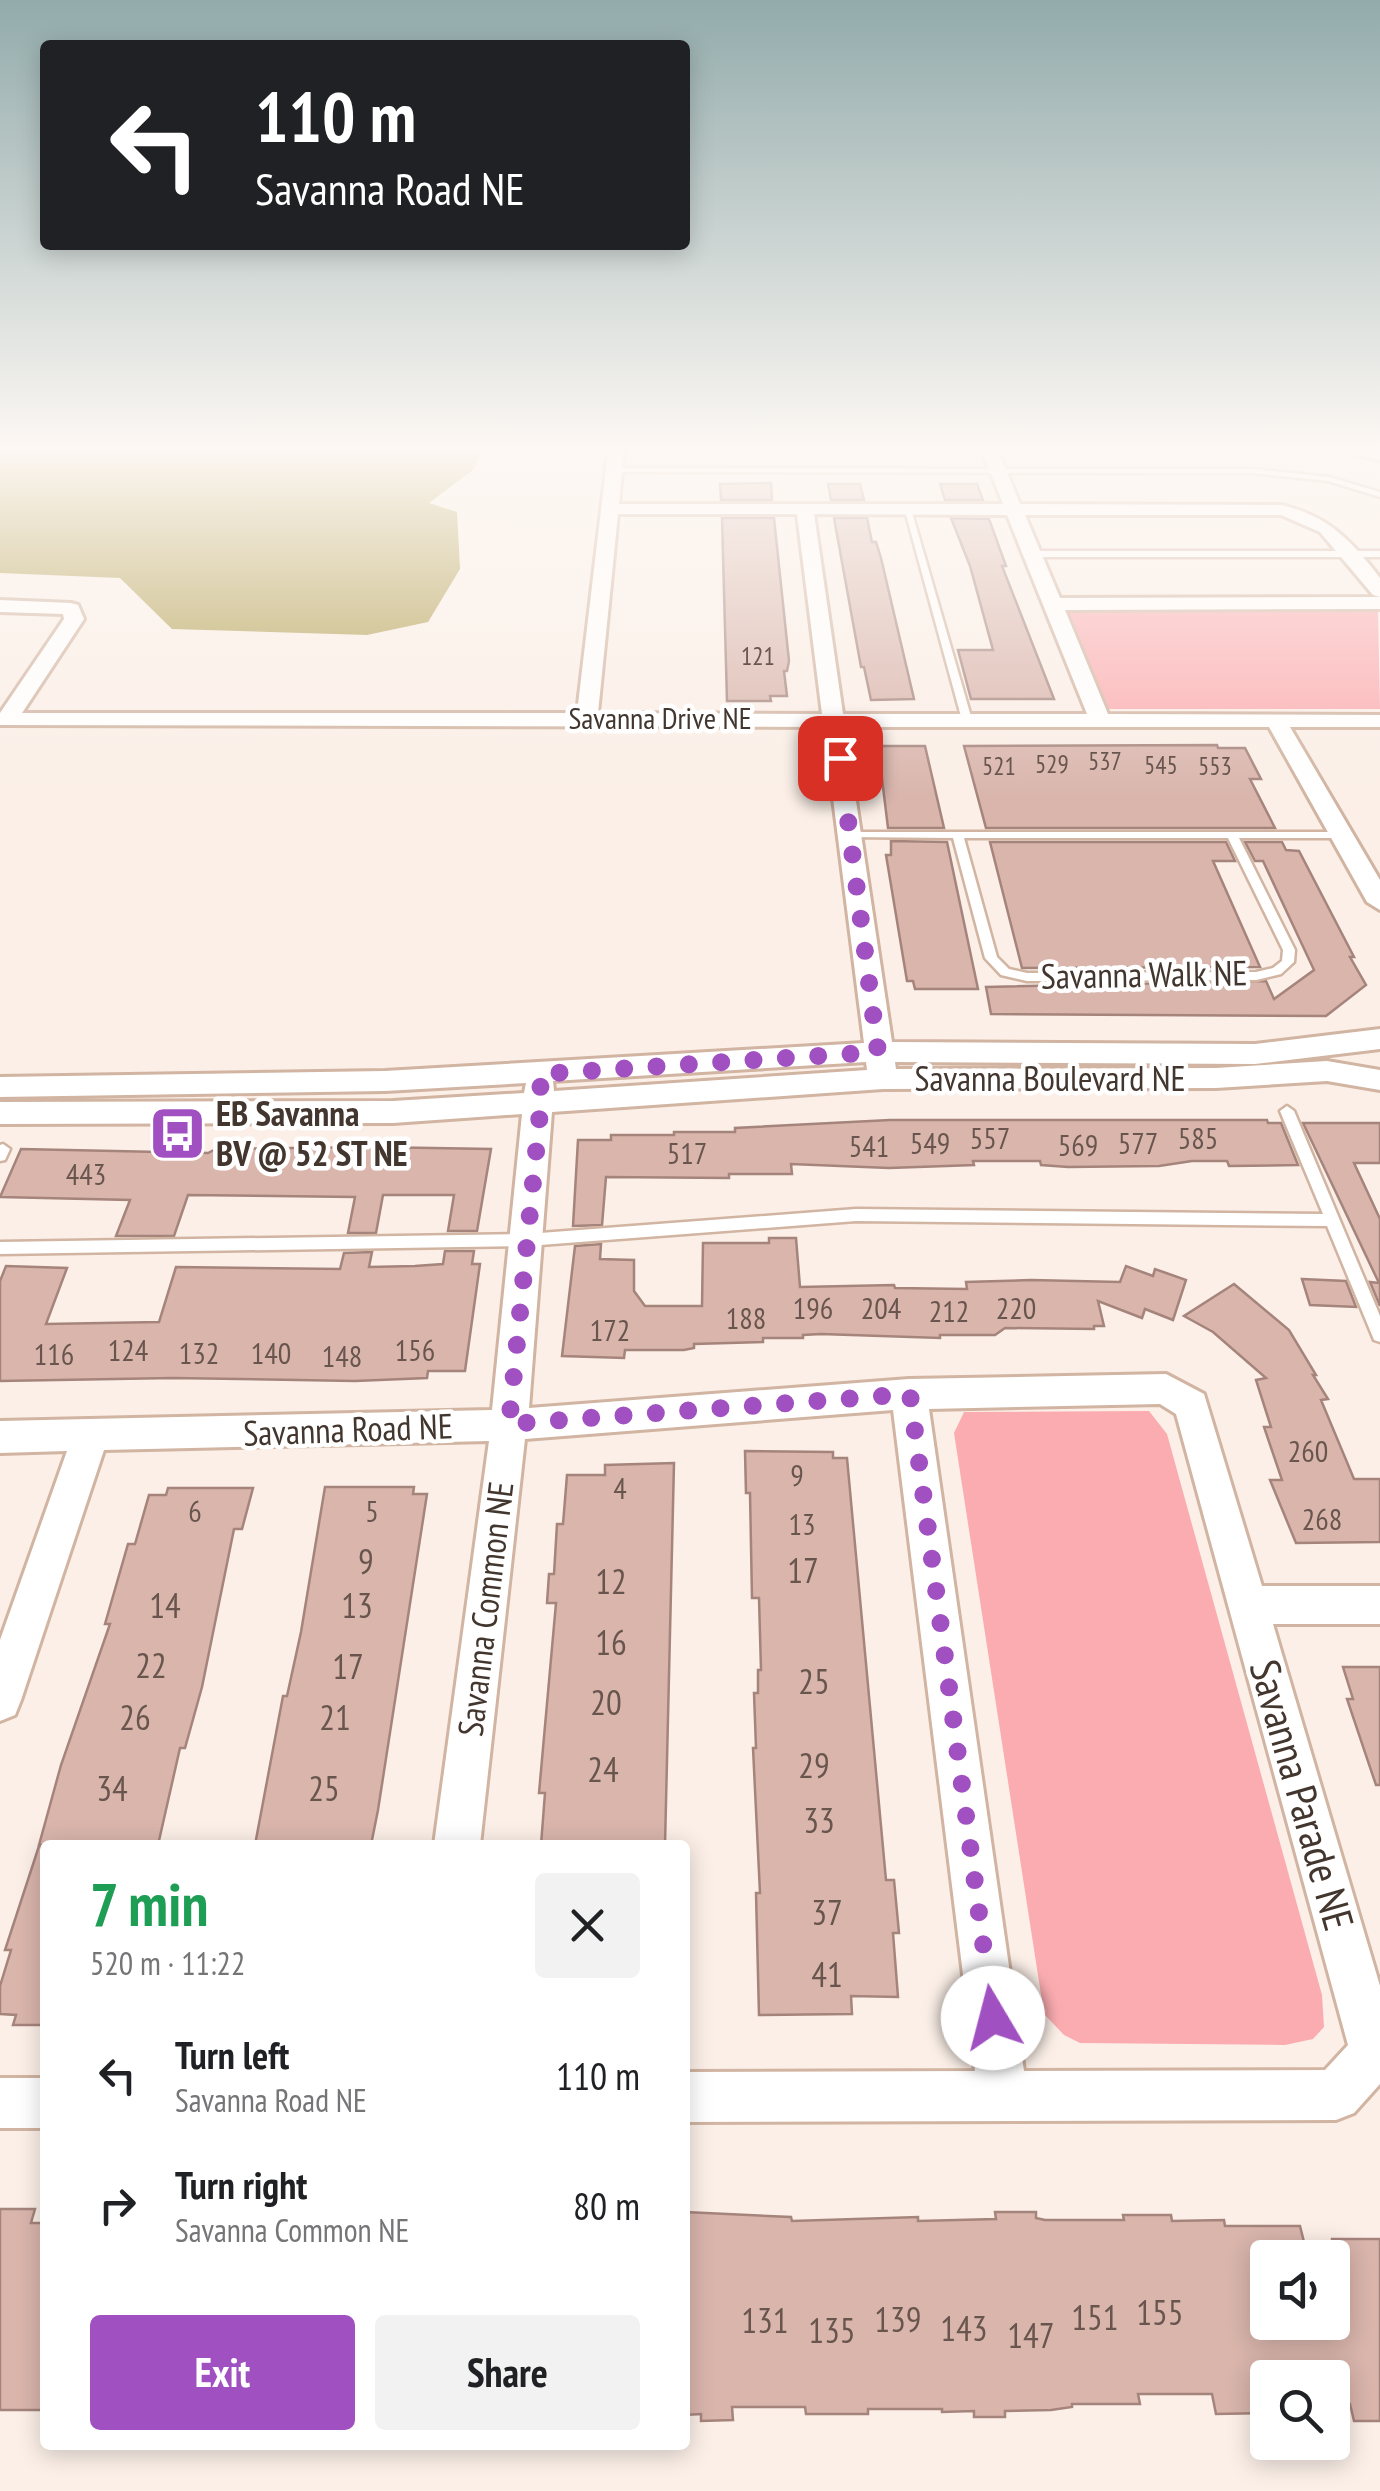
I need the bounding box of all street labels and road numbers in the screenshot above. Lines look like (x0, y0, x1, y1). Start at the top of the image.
street label: Savanna Drive NE (568, 698, 752, 737)
street label: Savanna Walk NE (1040, 949, 1248, 999)
street label: Savanna Boulevard NE (914, 1055, 1186, 1101)
street label: Savanna Road NE (242, 1402, 454, 1456)
street label: Savanna Common NE (447, 1479, 523, 1739)
street label: Savanna Parade NE (1238, 1653, 1367, 1936)

